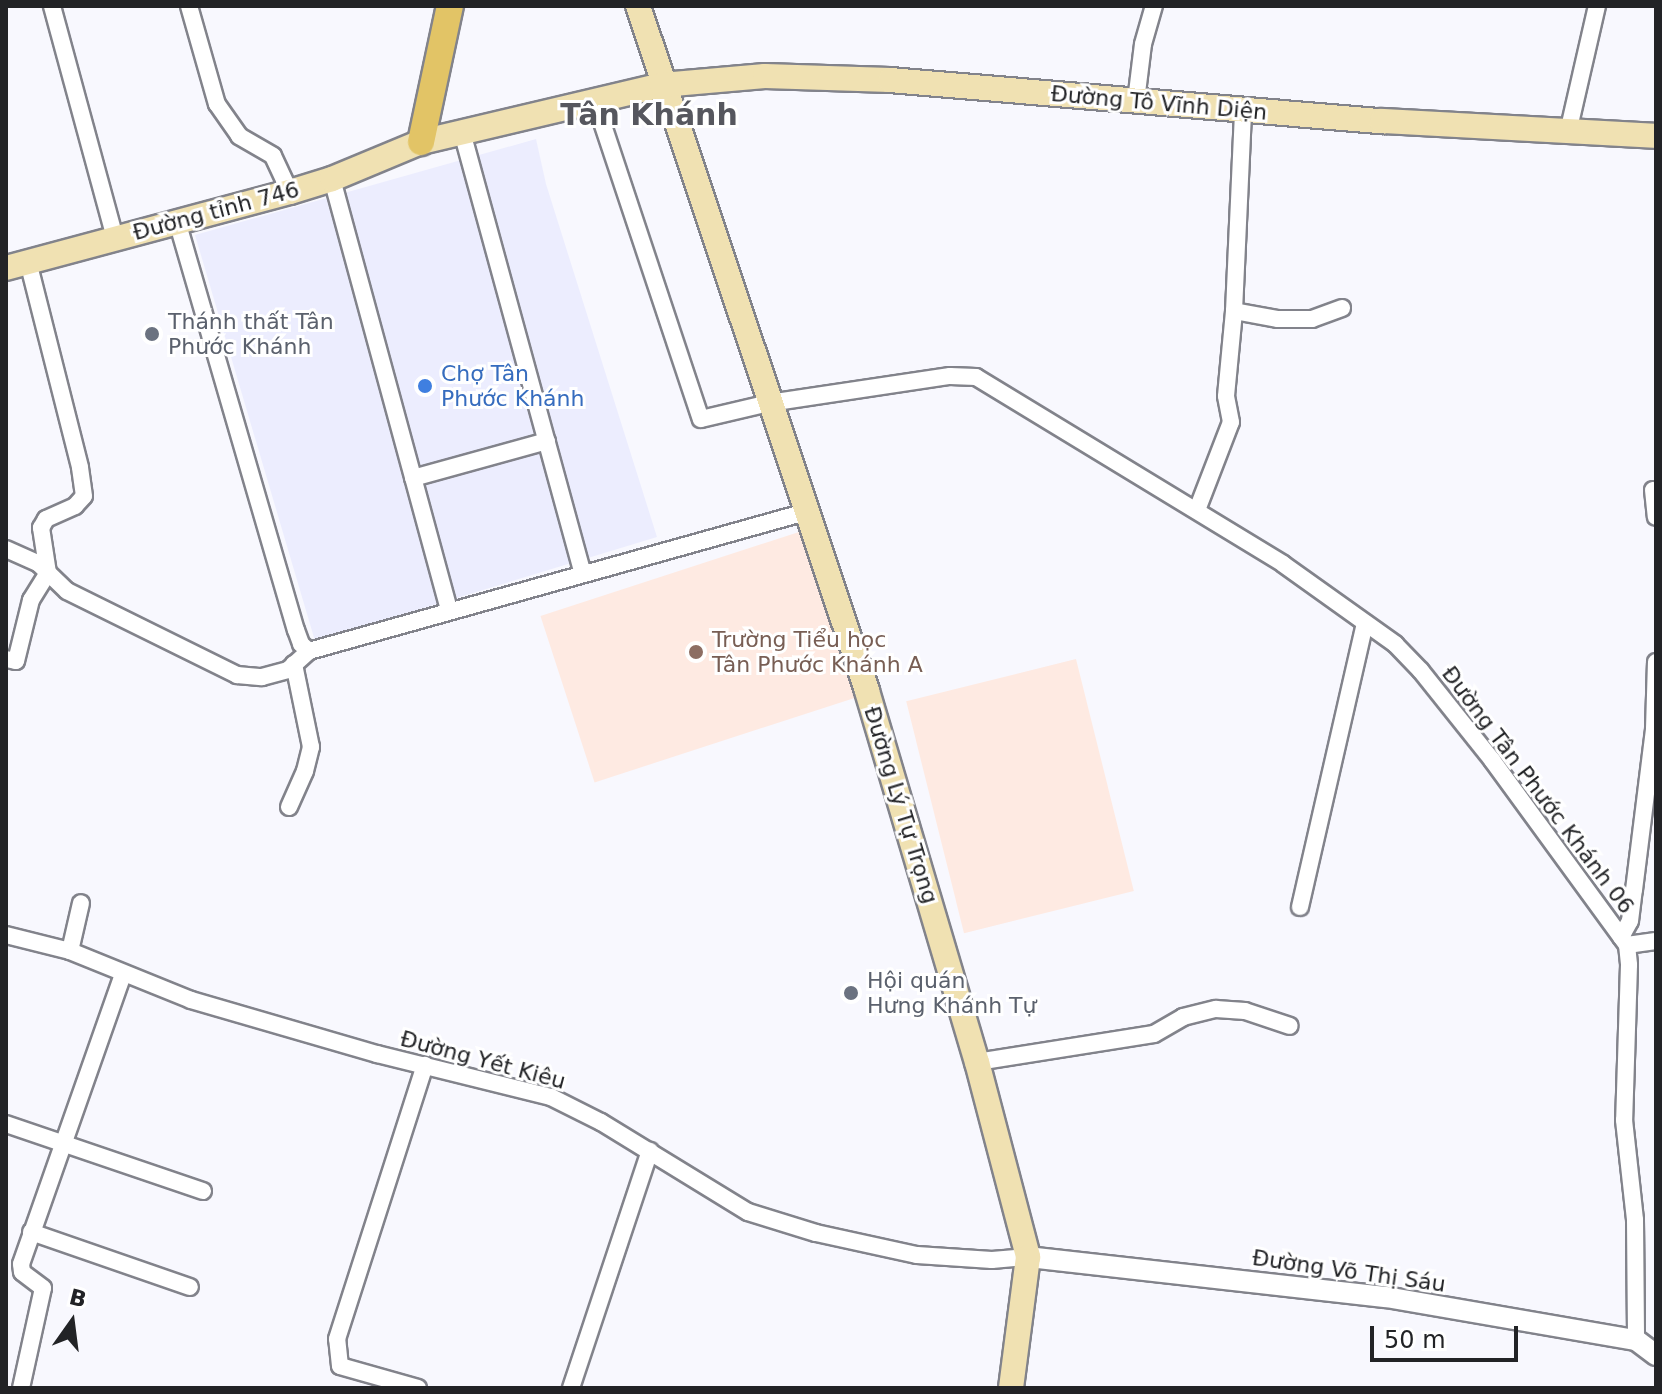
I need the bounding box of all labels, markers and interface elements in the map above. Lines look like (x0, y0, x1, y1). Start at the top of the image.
street label: Đường Tô Vĩnh Diện (1050, 80, 1268, 126)
district label: Tân Khánh (560, 97, 738, 133)
street label: Đường tỉnh 746 (130, 176, 302, 246)
place label: Thánh thất Tân Phước Khánh (168, 308, 334, 360)
marker: Thánh thất Tân Phước Khánh (143, 325, 161, 343)
place label: Chợ Tân Phước Khánh (441, 360, 584, 412)
marker: Chợ Tân Phước Khánh (416, 377, 434, 395)
place label: Trường Tiểu học Tân Phước Khánh A (712, 626, 923, 678)
marker: Trường Tiểu học Tân Phước Khánh A (687, 643, 705, 661)
street label: Đường Tân Phước Khánh 06 (1436, 661, 1640, 919)
street label: Đường Lý Tự Trọng (858, 703, 944, 907)
place label: Hội quán Hưng Khánh Tự (867, 967, 1037, 1018)
marker: Hội quán Hưng Khánh Tự (842, 984, 860, 1002)
street label: Đường Yết Kiêu (397, 1025, 569, 1095)
street label: Đường Võ Thị Sáu (1251, 1244, 1447, 1298)
north arrow (32, 1282, 112, 1362)
text: B (67, 1284, 89, 1312)
scale bar (1374, 1310, 1522, 1360)
text: 50 m (1384, 1326, 1446, 1354)

